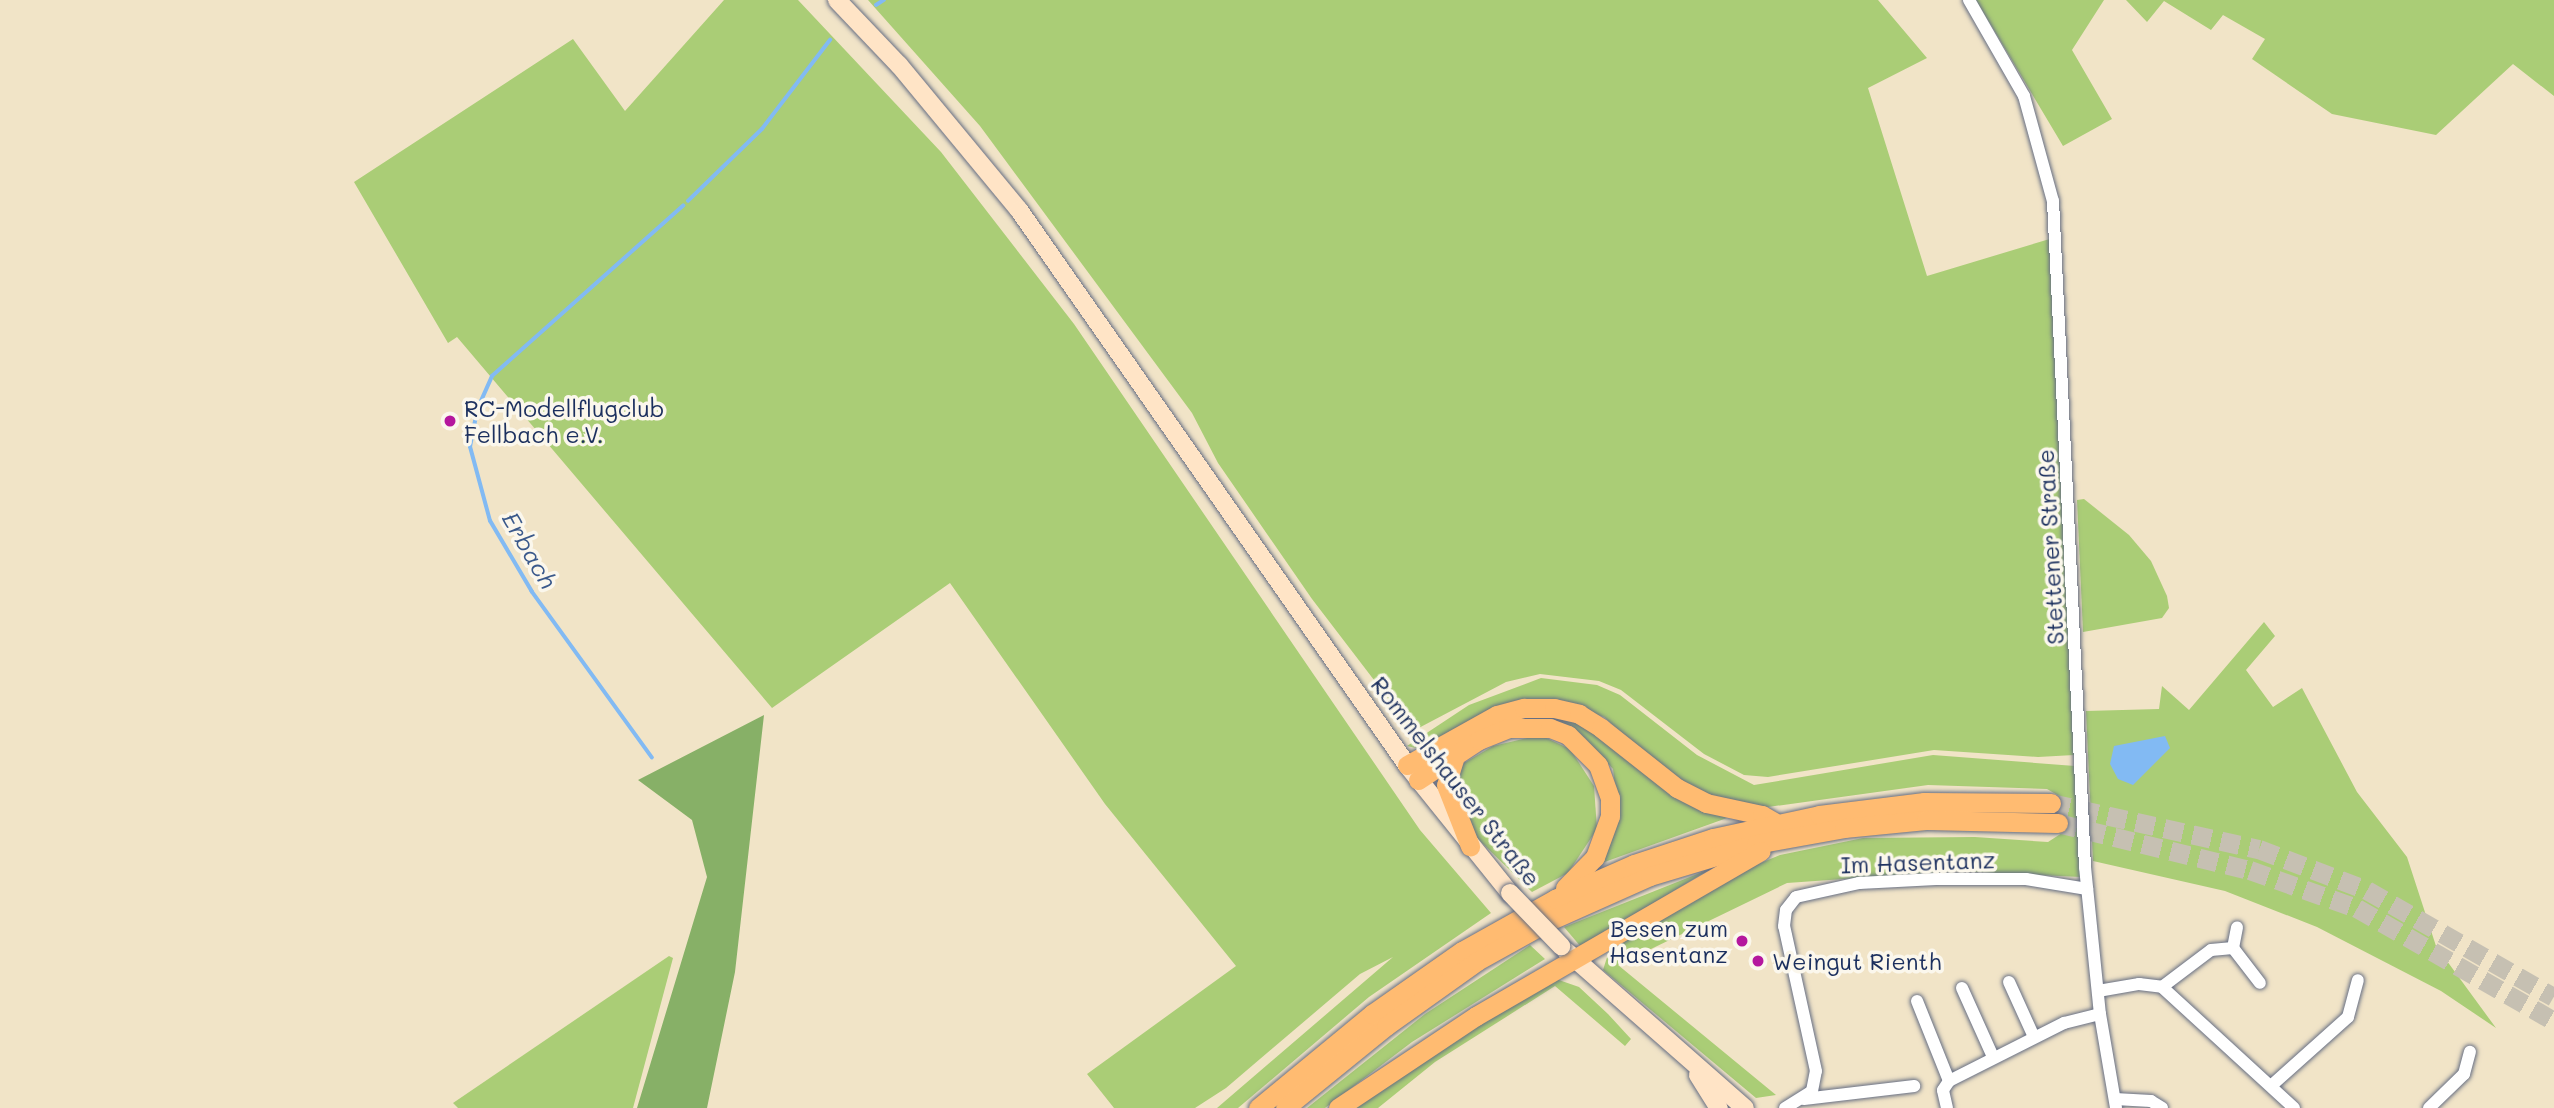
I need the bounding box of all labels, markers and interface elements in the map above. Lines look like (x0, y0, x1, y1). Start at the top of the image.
place label: RC-Modellflugclub Fellbach e.V. (464, 394, 664, 448)
marker: RC-Modellflugclub Fellbach e.V. (442, 413, 458, 429)
street label: Stettener Straße (2031, 449, 2069, 645)
water label: Erbach (497, 507, 563, 593)
street label: Rommelshauser Straße (1366, 671, 1546, 891)
street label: Im Hasentanz (1840, 846, 1996, 878)
place label: Besen zum Hasentanz (1609, 914, 1728, 968)
marker: Besen zum Hasentanz (1734, 933, 1750, 949)
place label: Weingut Rienth (1772, 947, 1941, 975)
marker: Weingut Rienth (1750, 953, 1766, 969)

